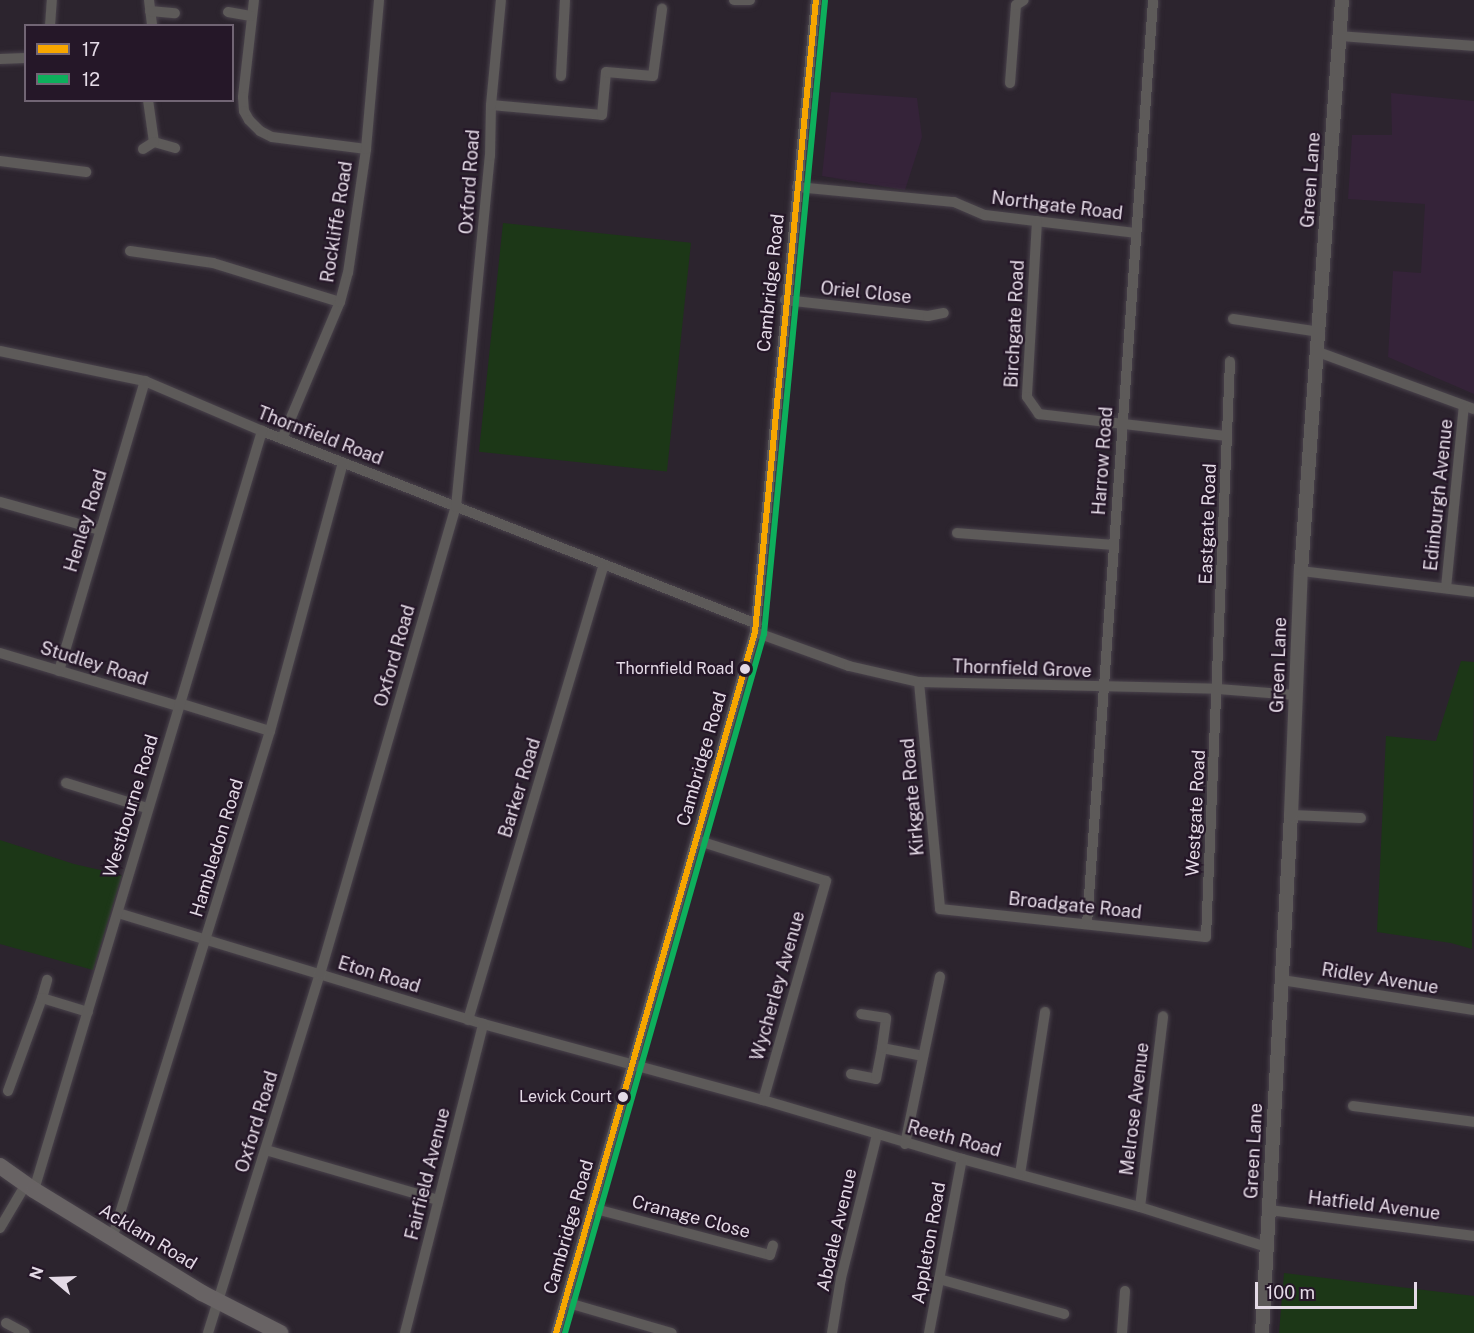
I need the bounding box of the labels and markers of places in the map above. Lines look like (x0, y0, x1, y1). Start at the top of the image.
place label: Thornfield Road (616, 659, 734, 679)
marker: Thornfield Road (739, 663, 751, 675)
place label: Levick Court (519, 1087, 612, 1107)
marker: Levick Court (617, 1091, 629, 1103)

